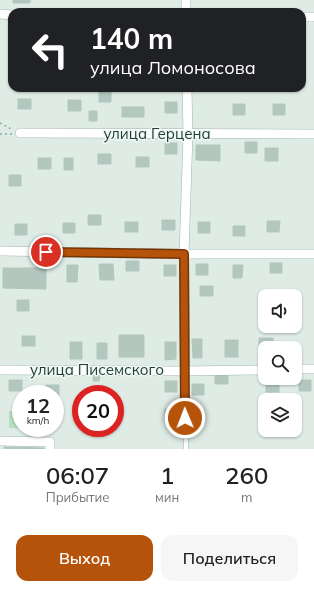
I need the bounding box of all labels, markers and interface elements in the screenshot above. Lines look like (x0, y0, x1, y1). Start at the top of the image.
text: 140 m (90, 21, 173, 56)
icon: left (24, 24, 76, 76)
text: улица Ломоносова (90, 56, 256, 79)
street label: улица Герцена (103, 124, 211, 143)
pin (29, 235, 63, 269)
icon: arrive (35, 241, 57, 263)
map controls (258, 289, 302, 437)
button: sound (258, 289, 302, 333)
button: search (258, 341, 302, 385)
street label: улица Писемского (30, 360, 164, 379)
speed limit sign: 20 (72, 385, 124, 437)
text: 12 (26, 393, 50, 418)
button: layers (258, 393, 302, 437)
position arrow (164, 397, 206, 439)
text: km/h (27, 414, 49, 427)
text: 06:07 (46, 460, 109, 490)
text: 1 (160, 460, 174, 490)
text: 260 (225, 460, 268, 490)
text: Прибытие (46, 489, 109, 505)
text: мин (155, 489, 179, 505)
text: m (241, 489, 252, 505)
button: Выход (16, 535, 153, 581)
button: Поделиться (161, 535, 298, 581)

